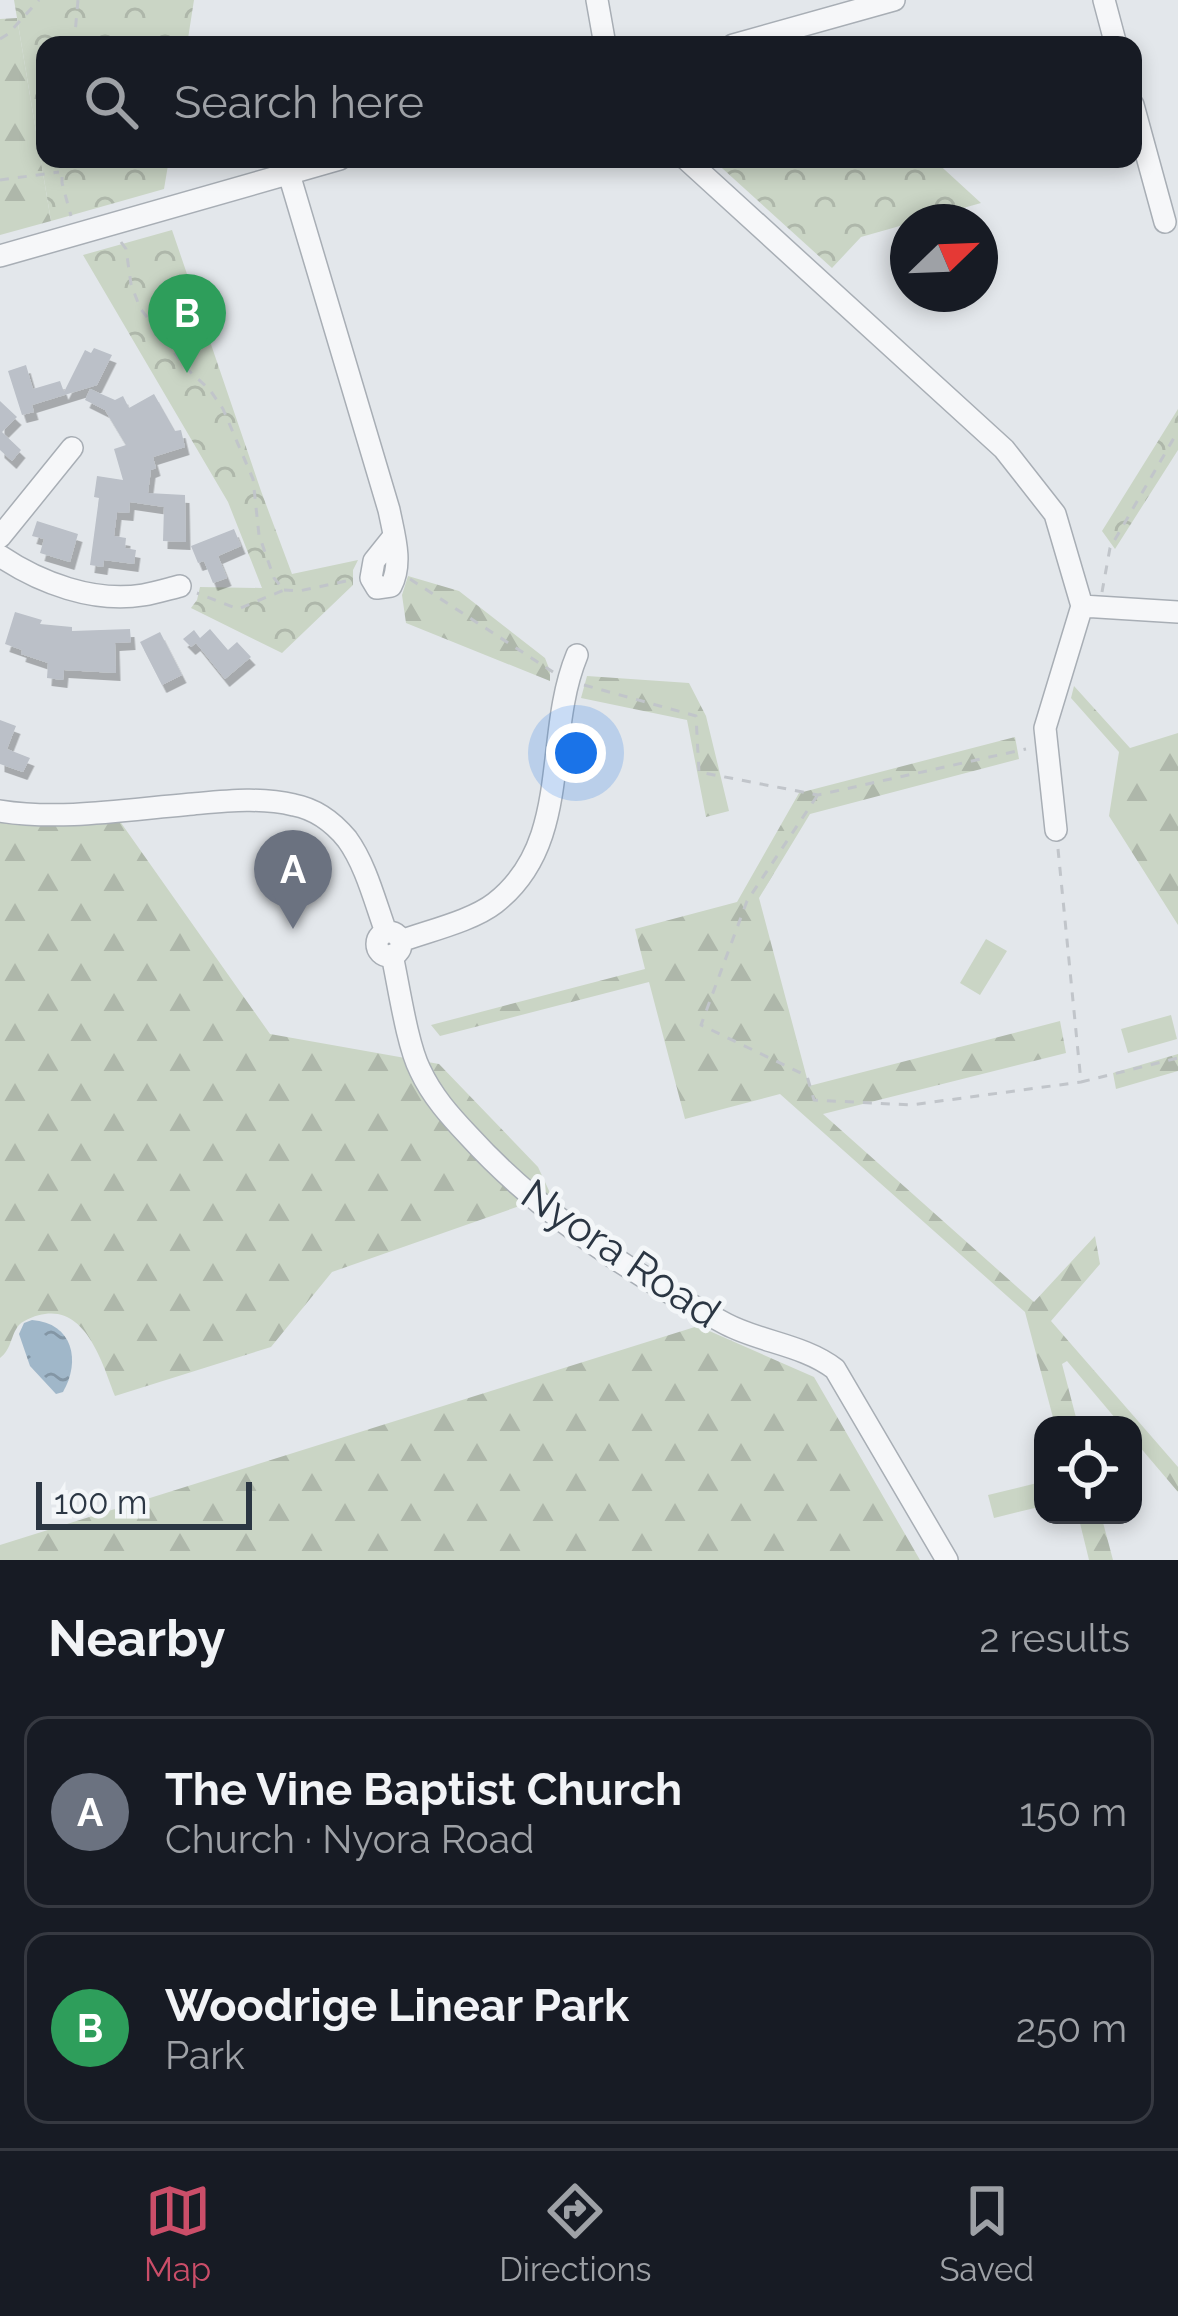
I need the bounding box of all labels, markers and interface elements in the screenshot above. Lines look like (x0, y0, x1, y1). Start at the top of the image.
search box (36, 36, 1142, 168)
icon: search (78, 69, 144, 135)
text: Search here (174, 76, 424, 129)
north arrow (890, 204, 998, 312)
pin: B (148, 274, 226, 373)
your location (546, 723, 606, 783)
pin: A (254, 830, 332, 929)
street label: Nyora Road (512, 1169, 729, 1338)
map controls (1034, 1416, 1142, 1524)
button: locate (1034, 1416, 1142, 1524)
scale bar (36, 1476, 252, 1529)
text: 100 m (54, 1483, 147, 1522)
text: Nearby (48, 1608, 225, 1668)
text: 2 results (979, 1615, 1130, 1661)
text: The Vine Baptist Church (165, 1763, 682, 1816)
text: A (77, 1789, 103, 1835)
text: 150 m (1019, 1789, 1127, 1835)
text: Church · Nyora Road (165, 1816, 534, 1862)
text: Woodrige Linear Park (165, 1979, 629, 2032)
text: B (77, 2005, 103, 2051)
text: 250 m (1016, 2005, 1127, 2051)
text: Park (165, 2032, 245, 2078)
tab: Map (144, 2178, 211, 2289)
tab: Directions (499, 2178, 652, 2289)
tab: Saved (940, 2178, 1034, 2289)

